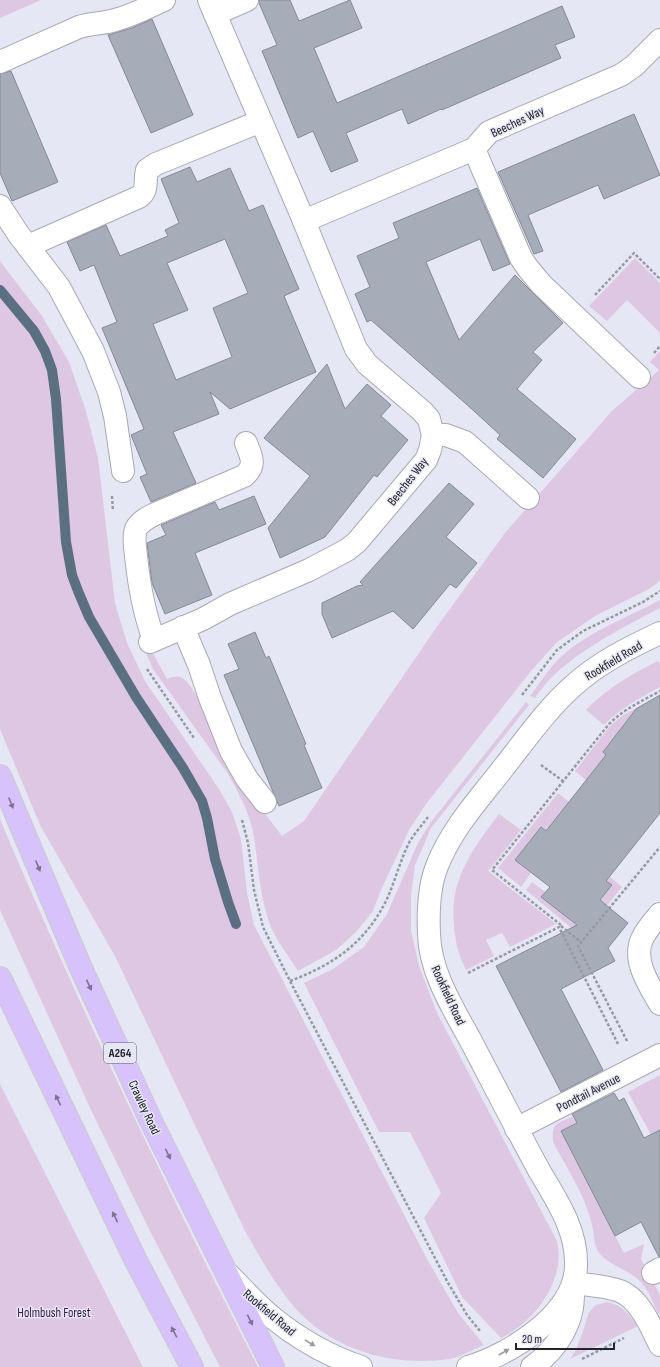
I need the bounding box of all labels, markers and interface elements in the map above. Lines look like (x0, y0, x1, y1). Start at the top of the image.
street label: Beeches Way (488, 103, 547, 141)
street label: Beeches Way (384, 454, 432, 509)
street label: Rookfield Road (582, 637, 645, 684)
one-way arrow (9, 797, 15, 809)
one-way arrow (35, 860, 41, 872)
street label: Rookfield Road (427, 963, 469, 1028)
one-way arrow (86, 980, 92, 991)
road number: A264 (104, 1043, 136, 1063)
street label: Pondtail Avenue (554, 1070, 623, 1116)
street label: Crawley Road (125, 1078, 164, 1137)
one-way arrow (55, 1094, 61, 1105)
one-way arrow (164, 1148, 171, 1160)
one-way arrow (112, 1211, 118, 1222)
street label: Rookfield Road (240, 1286, 299, 1339)
park label: Holmbush Forest (17, 1305, 91, 1321)
one-way arrow (247, 1315, 253, 1326)
scale bar (516, 1325, 614, 1351)
one-way arrow (171, 1327, 177, 1338)
text: 20 m (522, 1332, 542, 1347)
one-way arrow (305, 1339, 315, 1347)
one-way arrow (498, 1349, 510, 1356)

